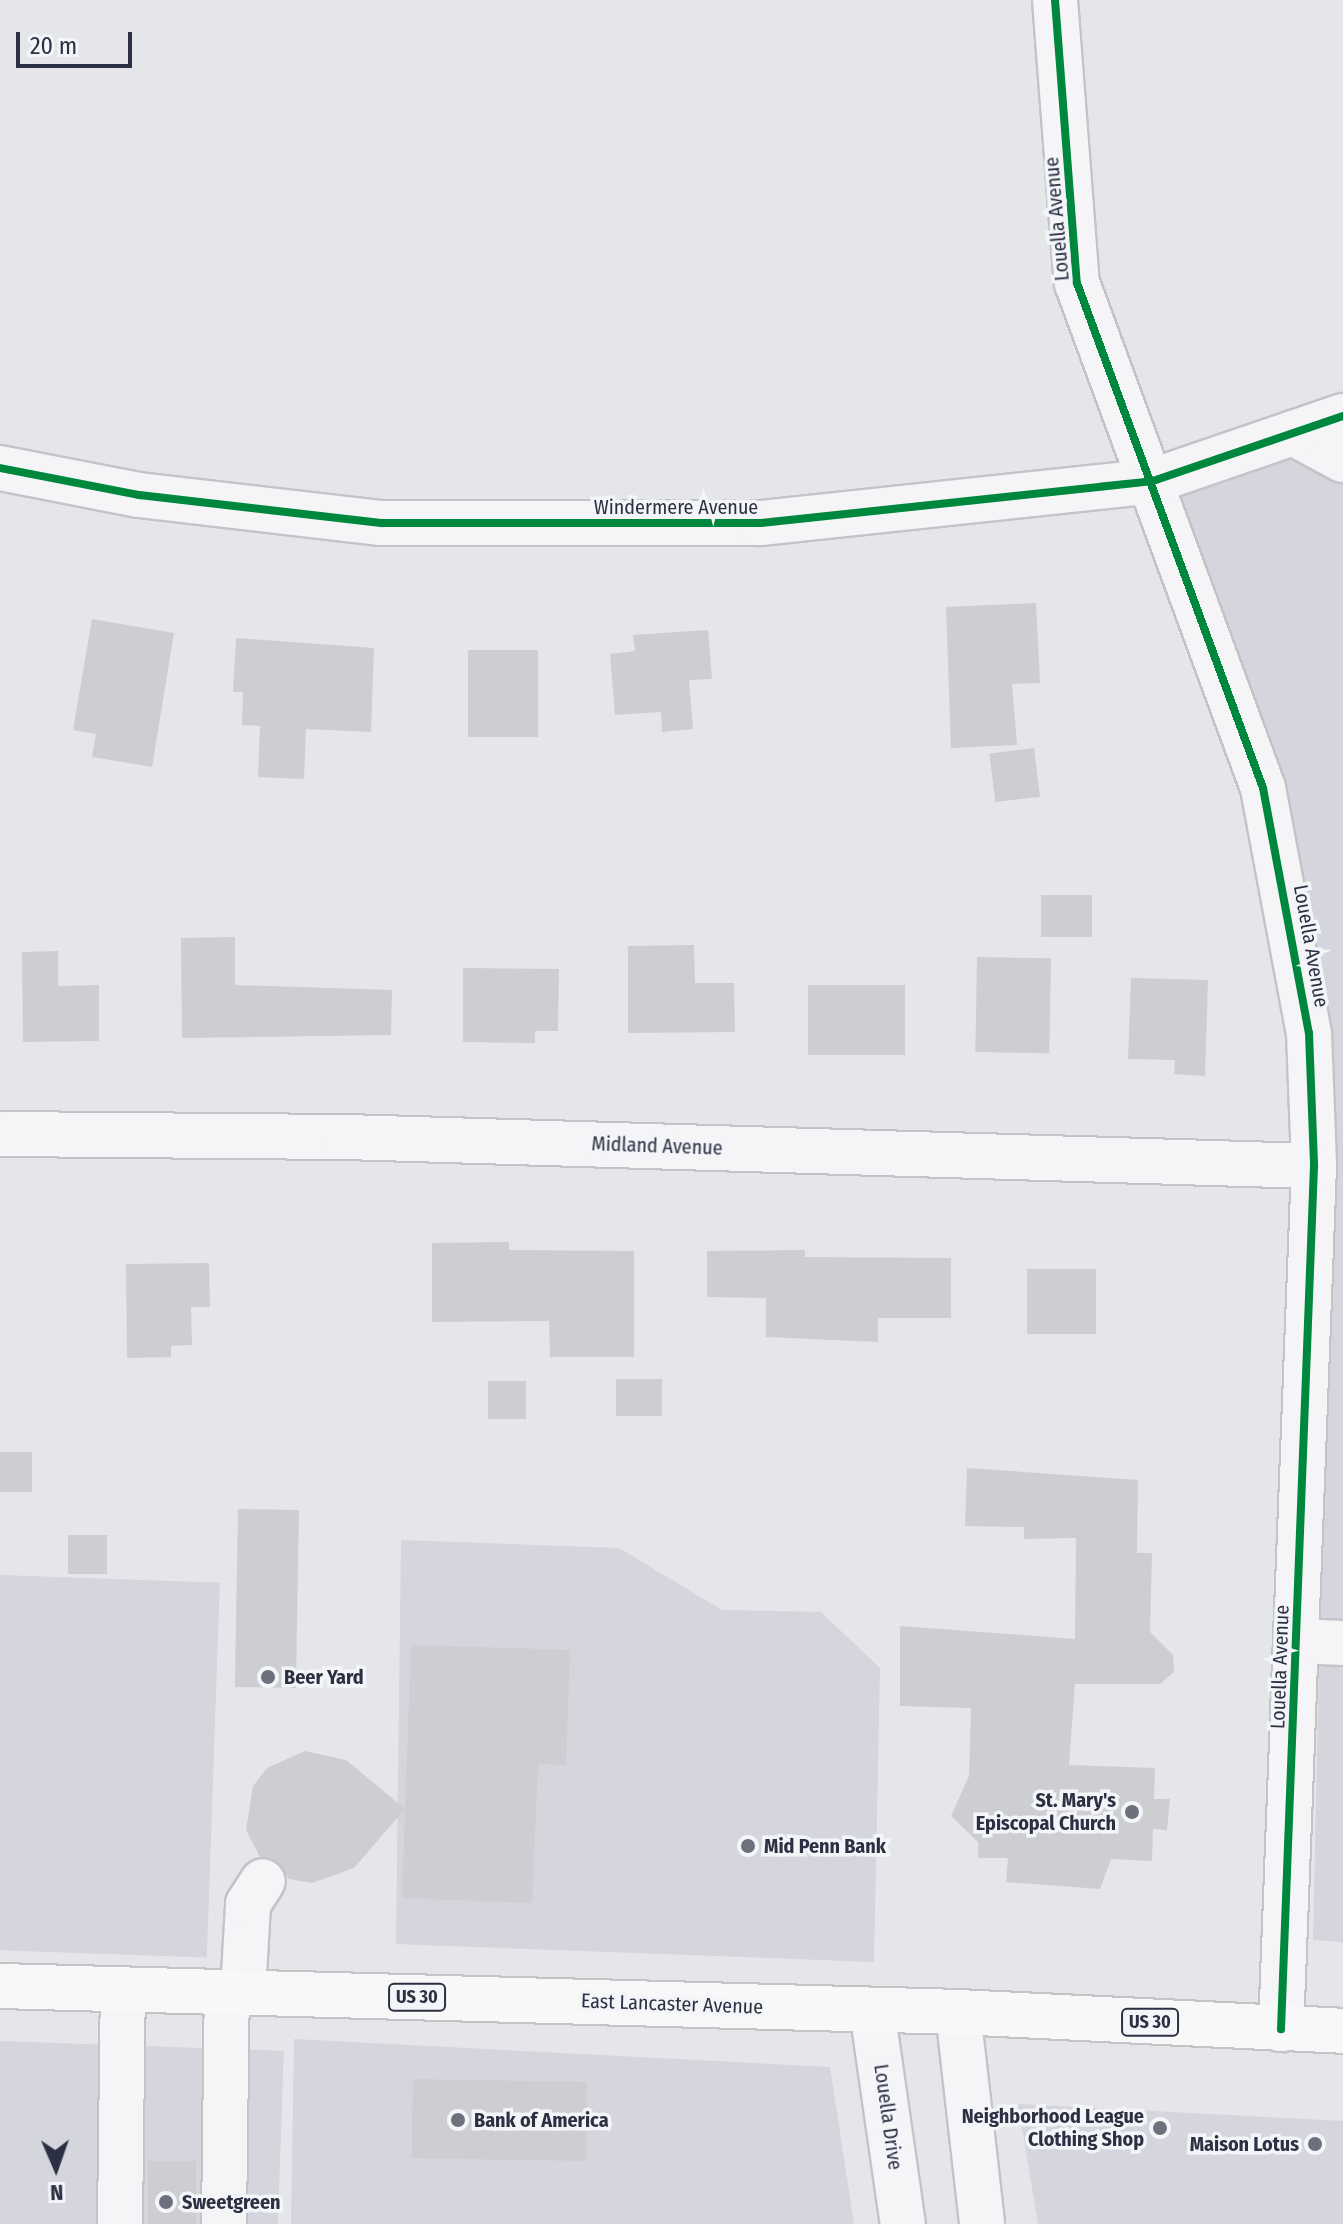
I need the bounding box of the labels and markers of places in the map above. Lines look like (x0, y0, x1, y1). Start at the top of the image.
place label: Beer Yard (284, 1665, 364, 1689)
marker: Beer Yard (259, 1668, 277, 1686)
place label: St. Mary's Episcopal Church (976, 1788, 1116, 1835)
marker: St. Mary's Episcopal Church (1123, 1803, 1141, 1821)
place label: Mid Penn Bank (764, 1834, 886, 1858)
marker: Mid Penn Bank (739, 1837, 757, 1855)
place label: Neighborhood League Clothing Shop (962, 2104, 1144, 2151)
place label: Bank of America (474, 2108, 609, 2132)
marker: Bank of America (449, 2111, 467, 2129)
marker: Neighborhood League Clothing Shop (1151, 2119, 1169, 2137)
place label: Maison Lotus (1190, 2132, 1299, 2156)
marker: Maison Lotus (1306, 2135, 1324, 2153)
place label: Sweetgreen (182, 2190, 281, 2214)
marker: Sweetgreen (157, 2193, 175, 2211)

